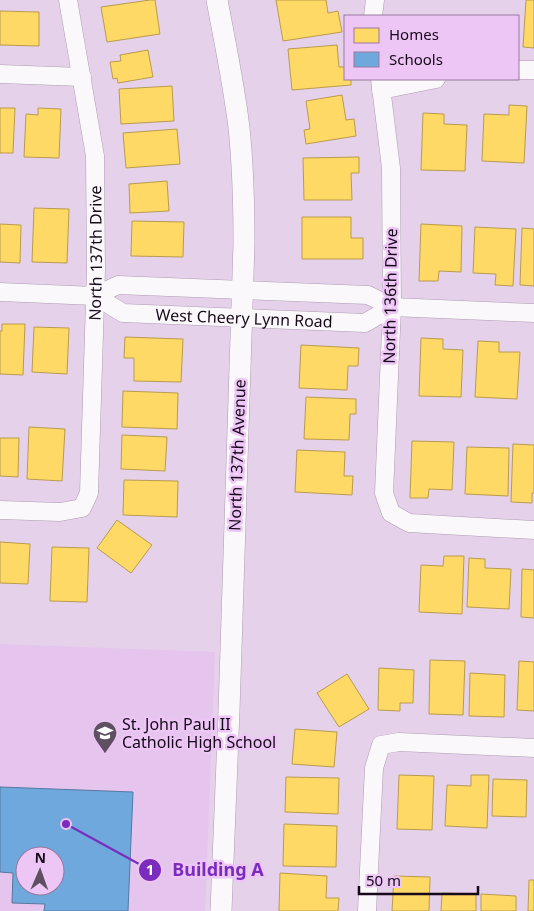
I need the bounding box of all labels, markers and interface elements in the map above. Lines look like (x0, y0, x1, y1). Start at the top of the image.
legend (344, 15, 519, 80)
text: Homes (389, 24, 439, 44)
text: Schools (389, 49, 443, 69)
street label: North 137th Drive (83, 185, 107, 321)
street label: North 136th Drive (378, 228, 402, 364)
street label: West Cheery Lynn Road (155, 303, 333, 333)
street label: North 137th Avenue (223, 379, 251, 531)
place label: St. John Paul II Catholic High School (122, 713, 276, 753)
school or university icon: St. John Paul II Catholic High School (92, 720, 118, 754)
north arrow (15, 846, 65, 896)
text: N (34, 848, 46, 867)
callout: Building A (137, 853, 274, 886)
text: Building A (172, 857, 264, 881)
text: 1 (146, 859, 154, 879)
scale bar (359, 864, 478, 896)
text: 50 m (366, 870, 401, 890)

